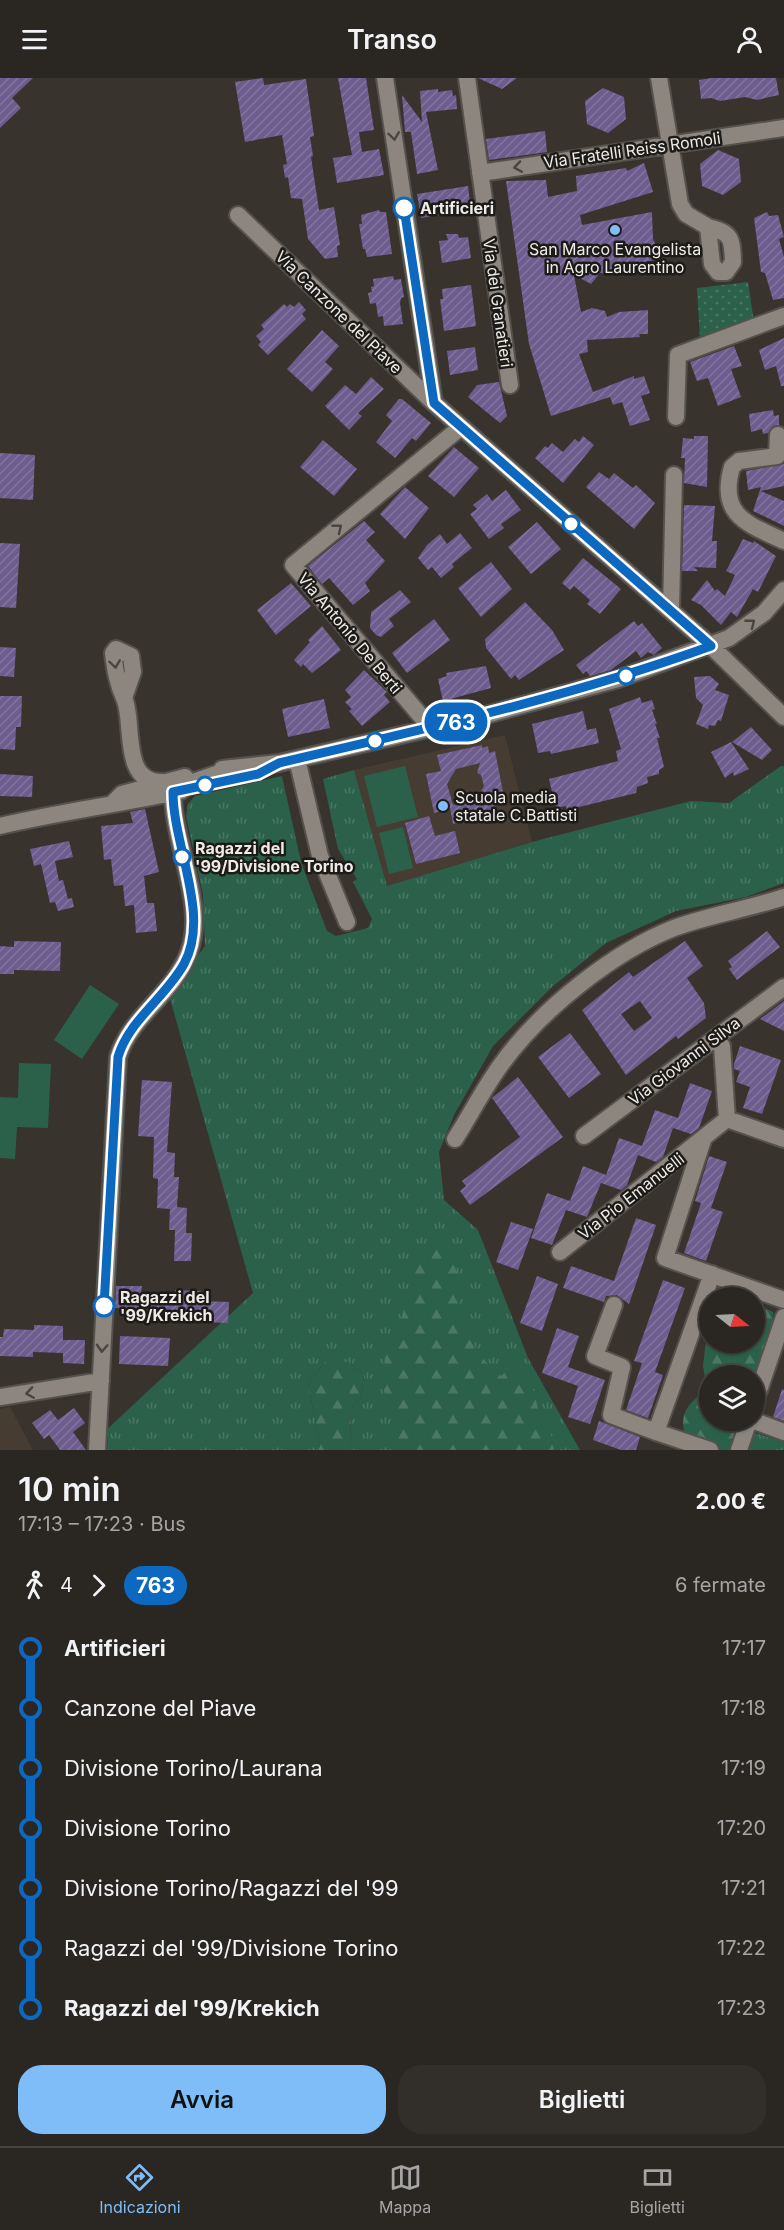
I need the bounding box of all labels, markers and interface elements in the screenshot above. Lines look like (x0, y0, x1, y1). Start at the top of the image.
icon: menu (18, 23, 51, 56)
text: Transo (347, 23, 437, 56)
icon: person (733, 23, 766, 56)
street label: Via Fratelli Reiss Romoli (542, 128, 722, 172)
one-way arrow (387, 131, 399, 140)
one-way arrow (514, 161, 523, 173)
marker: Artificieri (393, 197, 415, 219)
place label: Artificieri (420, 198, 494, 218)
marker: San Marco Evangelista in Agro Laurentino (608, 223, 622, 237)
street label: Via dei Granatieri (479, 237, 517, 369)
place label: San Marco Evangelista in Agro Laurentino (529, 239, 701, 277)
street label: Via Canzone del Piave (271, 246, 407, 378)
unlabelled marker (562, 515, 580, 533)
one-way arrow (331, 524, 342, 535)
street label: Via Antonio De Berti (294, 569, 406, 697)
one-way arrow (745, 620, 756, 631)
one-way arrow (108, 659, 120, 669)
unlabelled marker (617, 667, 635, 685)
line badge: 763 (422, 702, 490, 742)
text: 763 (436, 710, 476, 735)
unlabelled marker (366, 732, 384, 750)
unlabelled marker (196, 776, 214, 794)
place label: Scuola media statale C.Battisti (455, 787, 577, 825)
marker: Scuola media statale C.Battisti (436, 799, 450, 813)
place label: Ragazzi del '99/Divisione Torino (195, 838, 354, 876)
marker: Ragazzi del '99/Divisione Torino (173, 848, 191, 866)
street label: Via Giovanni Silva (624, 1012, 744, 1110)
street label: Via Pio Emanuelli (574, 1148, 688, 1244)
place label: Ragazzi del '99/Krekich (120, 1287, 213, 1325)
north arrow (699, 1287, 765, 1353)
map controls (699, 1287, 765, 1431)
marker: Ragazzi del '99/Krekich (93, 1295, 115, 1317)
one-way arrow (96, 1343, 109, 1352)
button: layers (699, 1365, 765, 1431)
one-way arrow (25, 1386, 34, 1398)
text: 10 min (18, 1469, 121, 1509)
text: 2.00 € (695, 1488, 766, 1514)
text: 17:13 – 17:23 · Bus (18, 1512, 186, 1536)
icon: walk (18, 1569, 51, 1602)
icon: forward (82, 1569, 115, 1602)
text: 4 (60, 1573, 73, 1597)
text: 763 (136, 1573, 175, 1598)
text: 6 fermate (675, 1573, 766, 1597)
text: Artificieri (64, 1635, 166, 1661)
text: 17:17 (722, 1636, 766, 1660)
text: Canzone del Piave (64, 1695, 256, 1721)
text: 17:18 (721, 1696, 766, 1720)
text: Divisione Torino/Laurana (64, 1755, 323, 1781)
text: 17:19 (721, 1756, 766, 1780)
text: Divisione Torino (64, 1815, 231, 1841)
text: 17:20 (717, 1816, 766, 1840)
text: Divisione Torino/Ragazzi del '99 (64, 1875, 399, 1901)
text: 17:21 (721, 1876, 766, 1900)
text: Ragazzi del '99/Divisione Torino (64, 1935, 399, 1961)
text: 17:22 (717, 1936, 766, 1960)
text: Ragazzi del '99/Krekich (64, 1995, 320, 2021)
text: 17:23 (717, 1996, 766, 2020)
button: Avvia (18, 2065, 386, 2134)
button: Biglietti (398, 2065, 766, 2134)
tab: Indicazioni (99, 2161, 181, 2217)
tab: Mappa (379, 2161, 431, 2217)
tab: Biglietti (630, 2161, 685, 2217)

